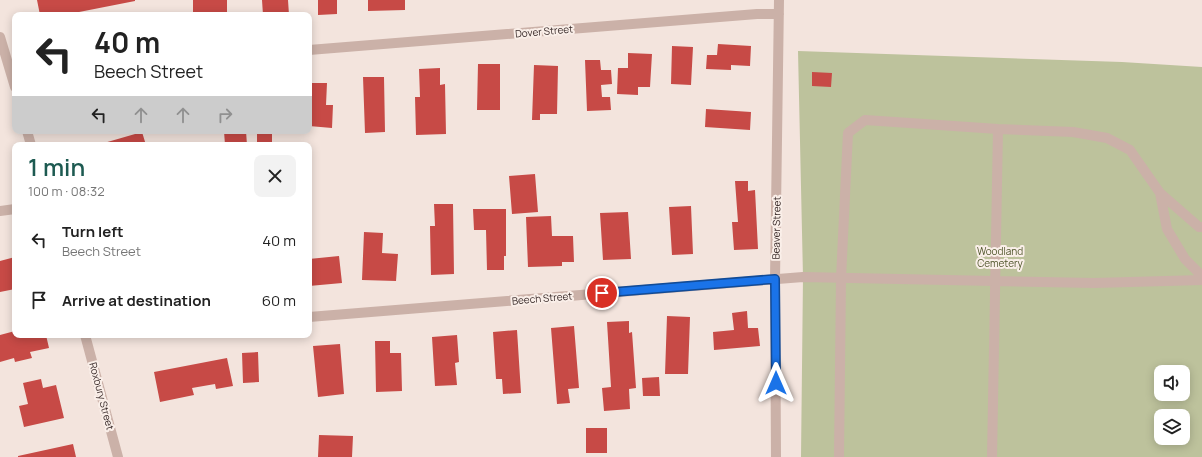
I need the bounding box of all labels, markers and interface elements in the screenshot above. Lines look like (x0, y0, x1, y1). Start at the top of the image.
street label: Dover Street (514, 21, 574, 41)
text: 40 m (94, 23, 160, 61)
icon: left (28, 28, 80, 80)
text: Beech Street (94, 59, 203, 83)
icon: left (88, 104, 110, 126)
icon: ahead (130, 104, 152, 126)
icon: ahead (172, 104, 194, 126)
icon: right (214, 104, 236, 126)
text: 1 min (28, 150, 85, 183)
button: close (254, 155, 296, 197)
text: 100 m · 08:32 (28, 182, 105, 200)
street label: Beaver Street (768, 196, 784, 260)
text: Turn left (62, 221, 124, 242)
icon: left (28, 229, 50, 251)
text: 40 m (262, 230, 296, 251)
text: Beech Street (62, 242, 141, 260)
park label: Woodland Cemetery (977, 244, 1024, 270)
pin (585, 276, 619, 310)
icon: arrive (591, 282, 613, 304)
street label: Beech Street (511, 288, 573, 308)
icon: arrive (28, 289, 50, 311)
text: Arrive at destination (62, 290, 211, 311)
text: 60 m (262, 290, 296, 311)
street label: Roxbury Street (86, 361, 118, 431)
position arrow (755, 362, 797, 404)
map controls (1154, 365, 1190, 445)
button: sound (1154, 365, 1190, 401)
button: layers (1154, 409, 1190, 445)

